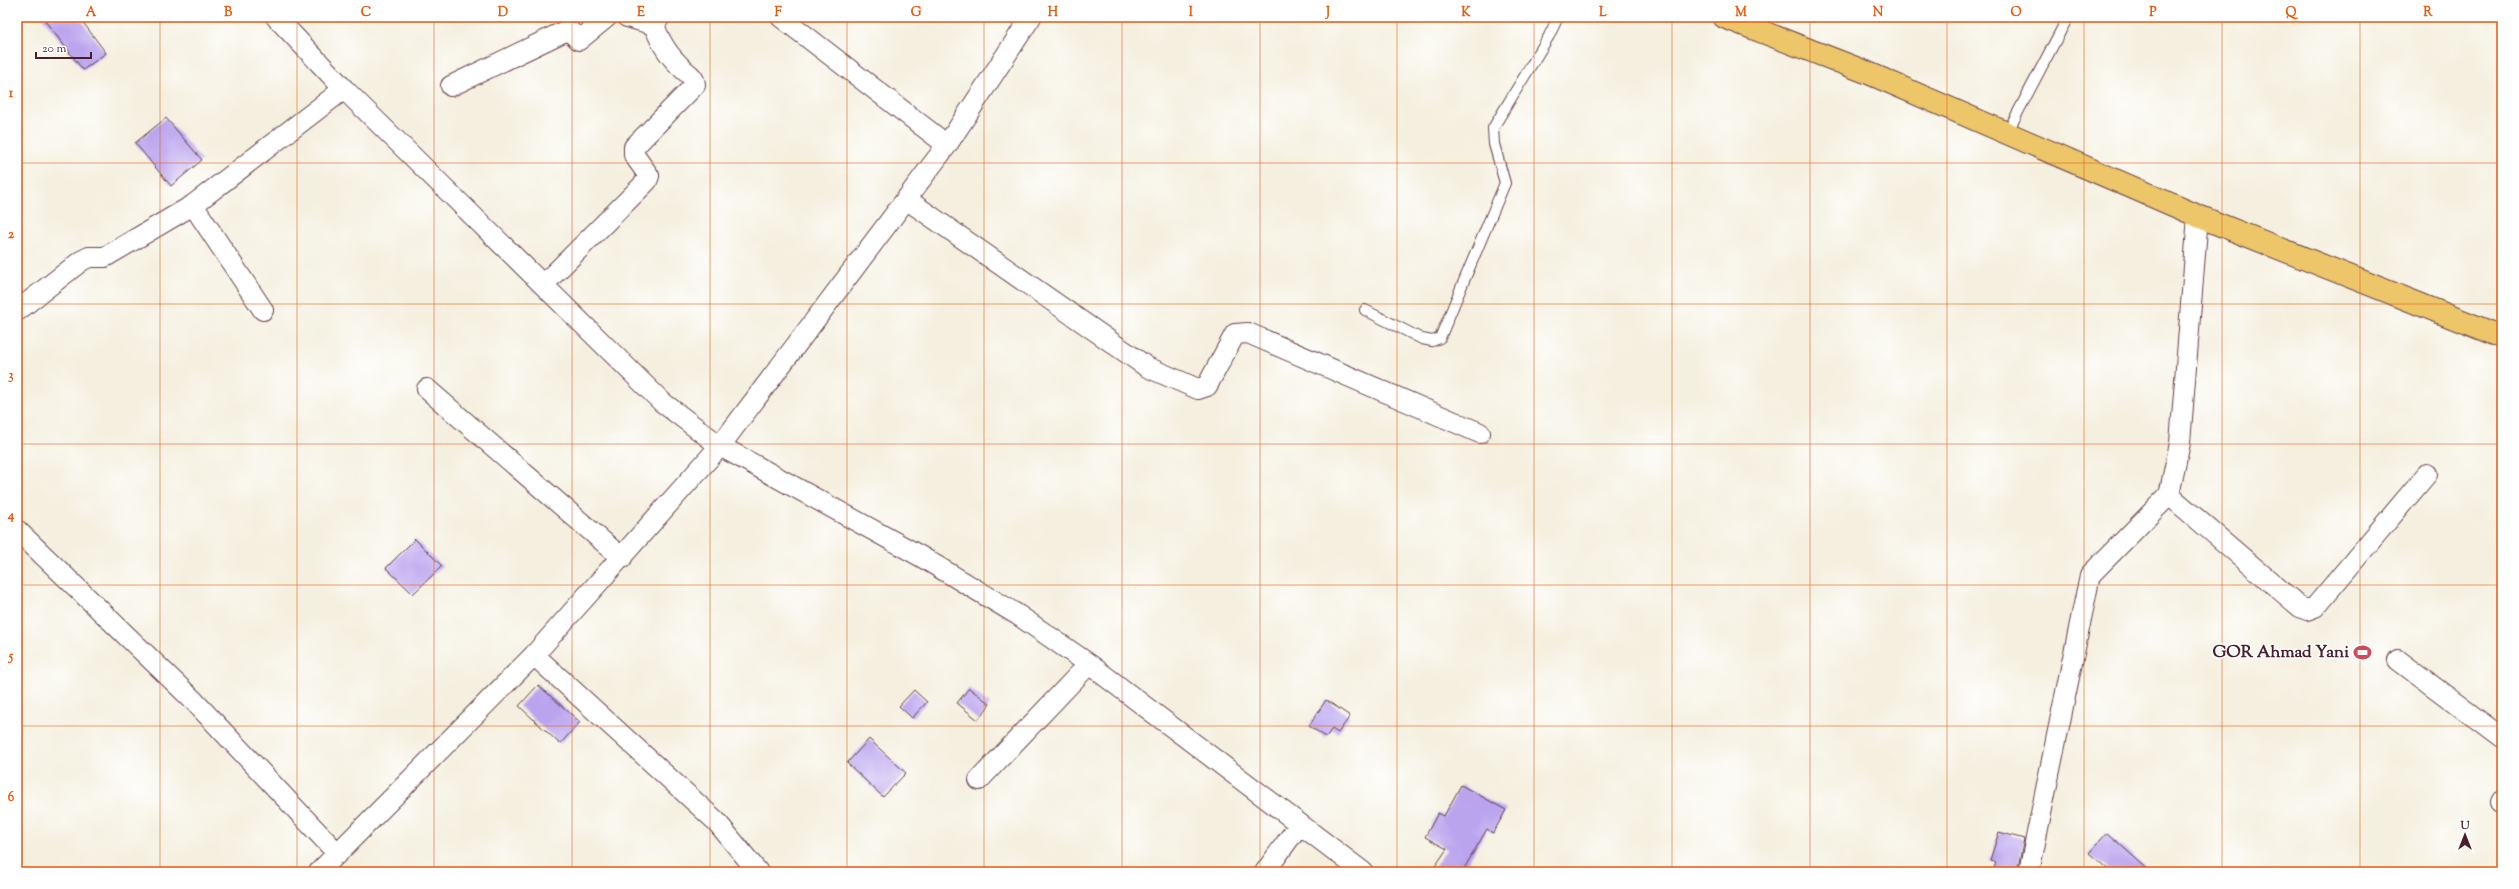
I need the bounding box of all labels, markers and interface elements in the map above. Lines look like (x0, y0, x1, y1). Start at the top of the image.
text: A (86, 4, 97, 22)
text: B (224, 4, 233, 22)
text: C (361, 4, 371, 22)
text: D (498, 4, 508, 22)
text: E (637, 4, 645, 22)
text: F (774, 4, 782, 22)
text: G (911, 4, 922, 22)
text: H (1048, 4, 1059, 22)
text: I (1189, 4, 1194, 22)
text: J (1325, 4, 1330, 22)
text: K (1461, 4, 1471, 22)
text: L (1599, 4, 1607, 22)
text: M (1735, 4, 1747, 22)
text: N (1873, 4, 1884, 22)
text: O (2010, 4, 2022, 22)
text: P (2149, 4, 2157, 22)
text: Q (2286, 4, 2299, 22)
text: R (2423, 4, 2433, 22)
scale bar (36, 34, 91, 60)
text: 20 m (42, 40, 67, 58)
text: 1 (9, 85, 14, 103)
text: 2 (8, 226, 15, 244)
text: 3 (8, 367, 14, 385)
text: 4 (7, 507, 15, 525)
place label: GOR Ahmad Yani (2212, 641, 2349, 665)
sports icon: GOR Ahmad Yani (2352, 643, 2372, 663)
text: 5 (8, 648, 14, 666)
text: 6 (8, 789, 15, 807)
north arrow (2445, 815, 2485, 855)
text: U (2460, 818, 2470, 834)

